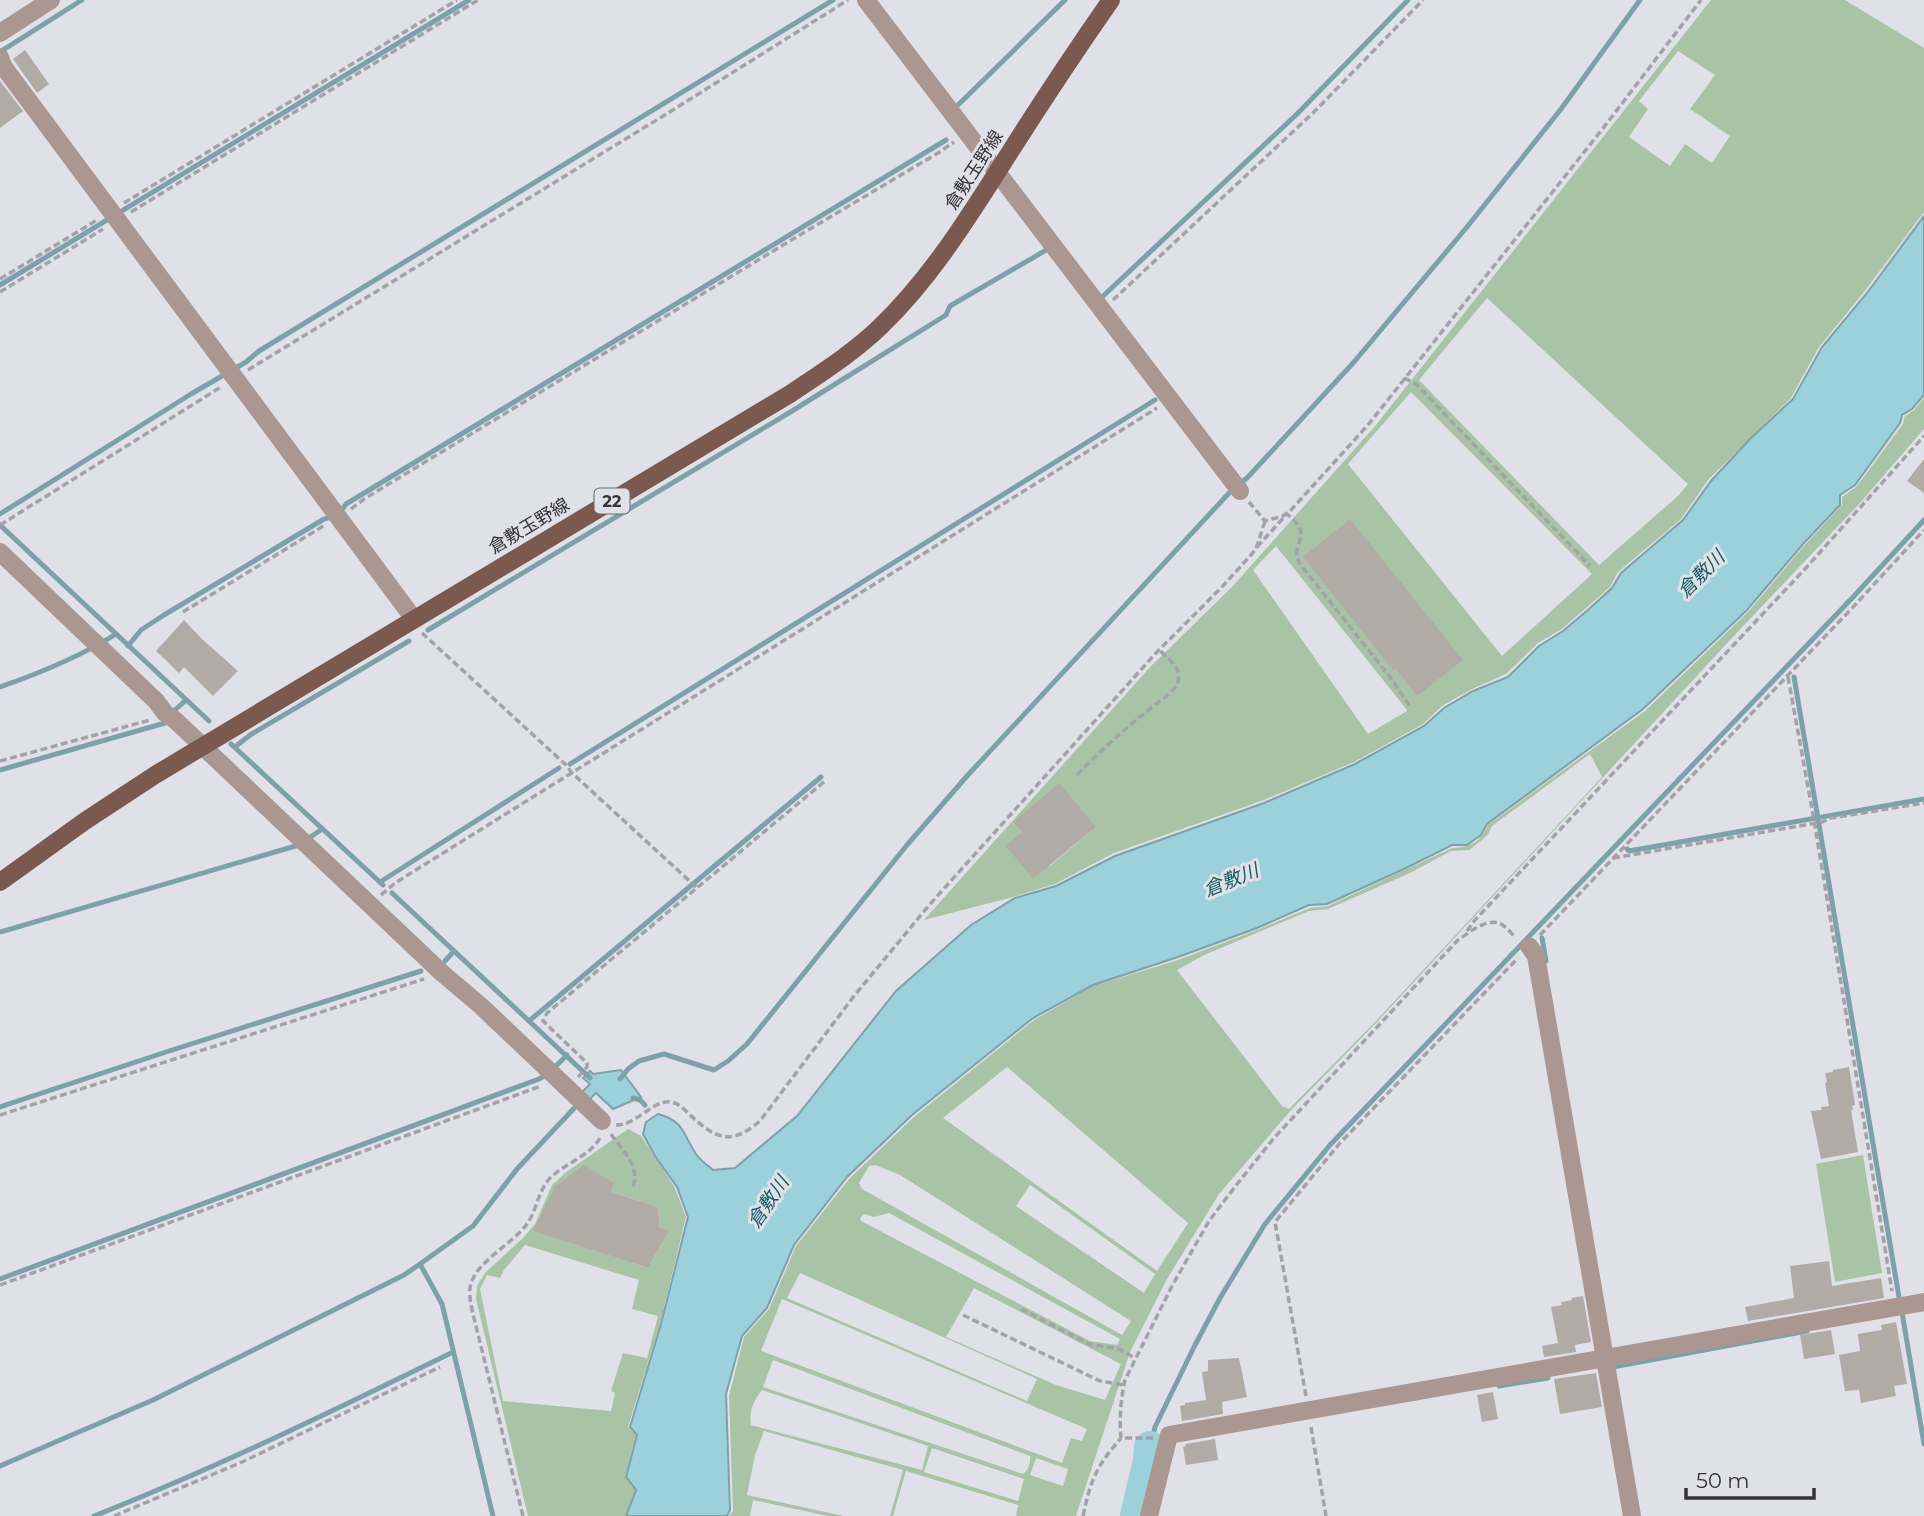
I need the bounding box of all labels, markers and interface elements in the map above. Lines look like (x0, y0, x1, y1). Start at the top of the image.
street label: 倉敷玉野線 (940, 126, 1008, 214)
road number: 22 (594, 488, 630, 514)
street label: 倉敷玉野線 (485, 493, 573, 559)
water label: 倉敷川 (1673, 544, 1731, 602)
water label: 倉敷川 (1200, 858, 1264, 901)
water label: 倉敷川 (743, 1170, 795, 1232)
scale bar (1686, 1456, 1814, 1500)
text: 50 m (1696, 1468, 1750, 1493)

